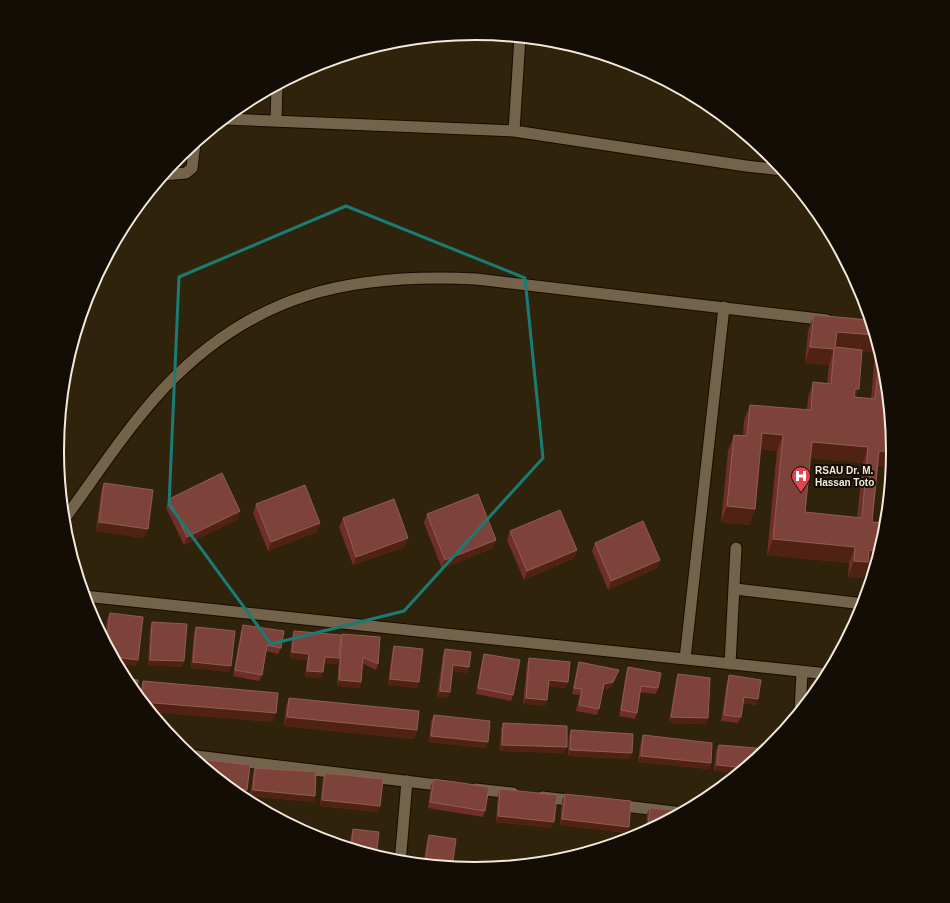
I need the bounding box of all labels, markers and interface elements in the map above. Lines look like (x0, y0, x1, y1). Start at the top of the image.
hospital icon: RSAU Dr. M. Hassan Toto (790, 465, 812, 493)
place label: RSAU Dr. M. Hassan Toto (815, 465, 874, 488)

